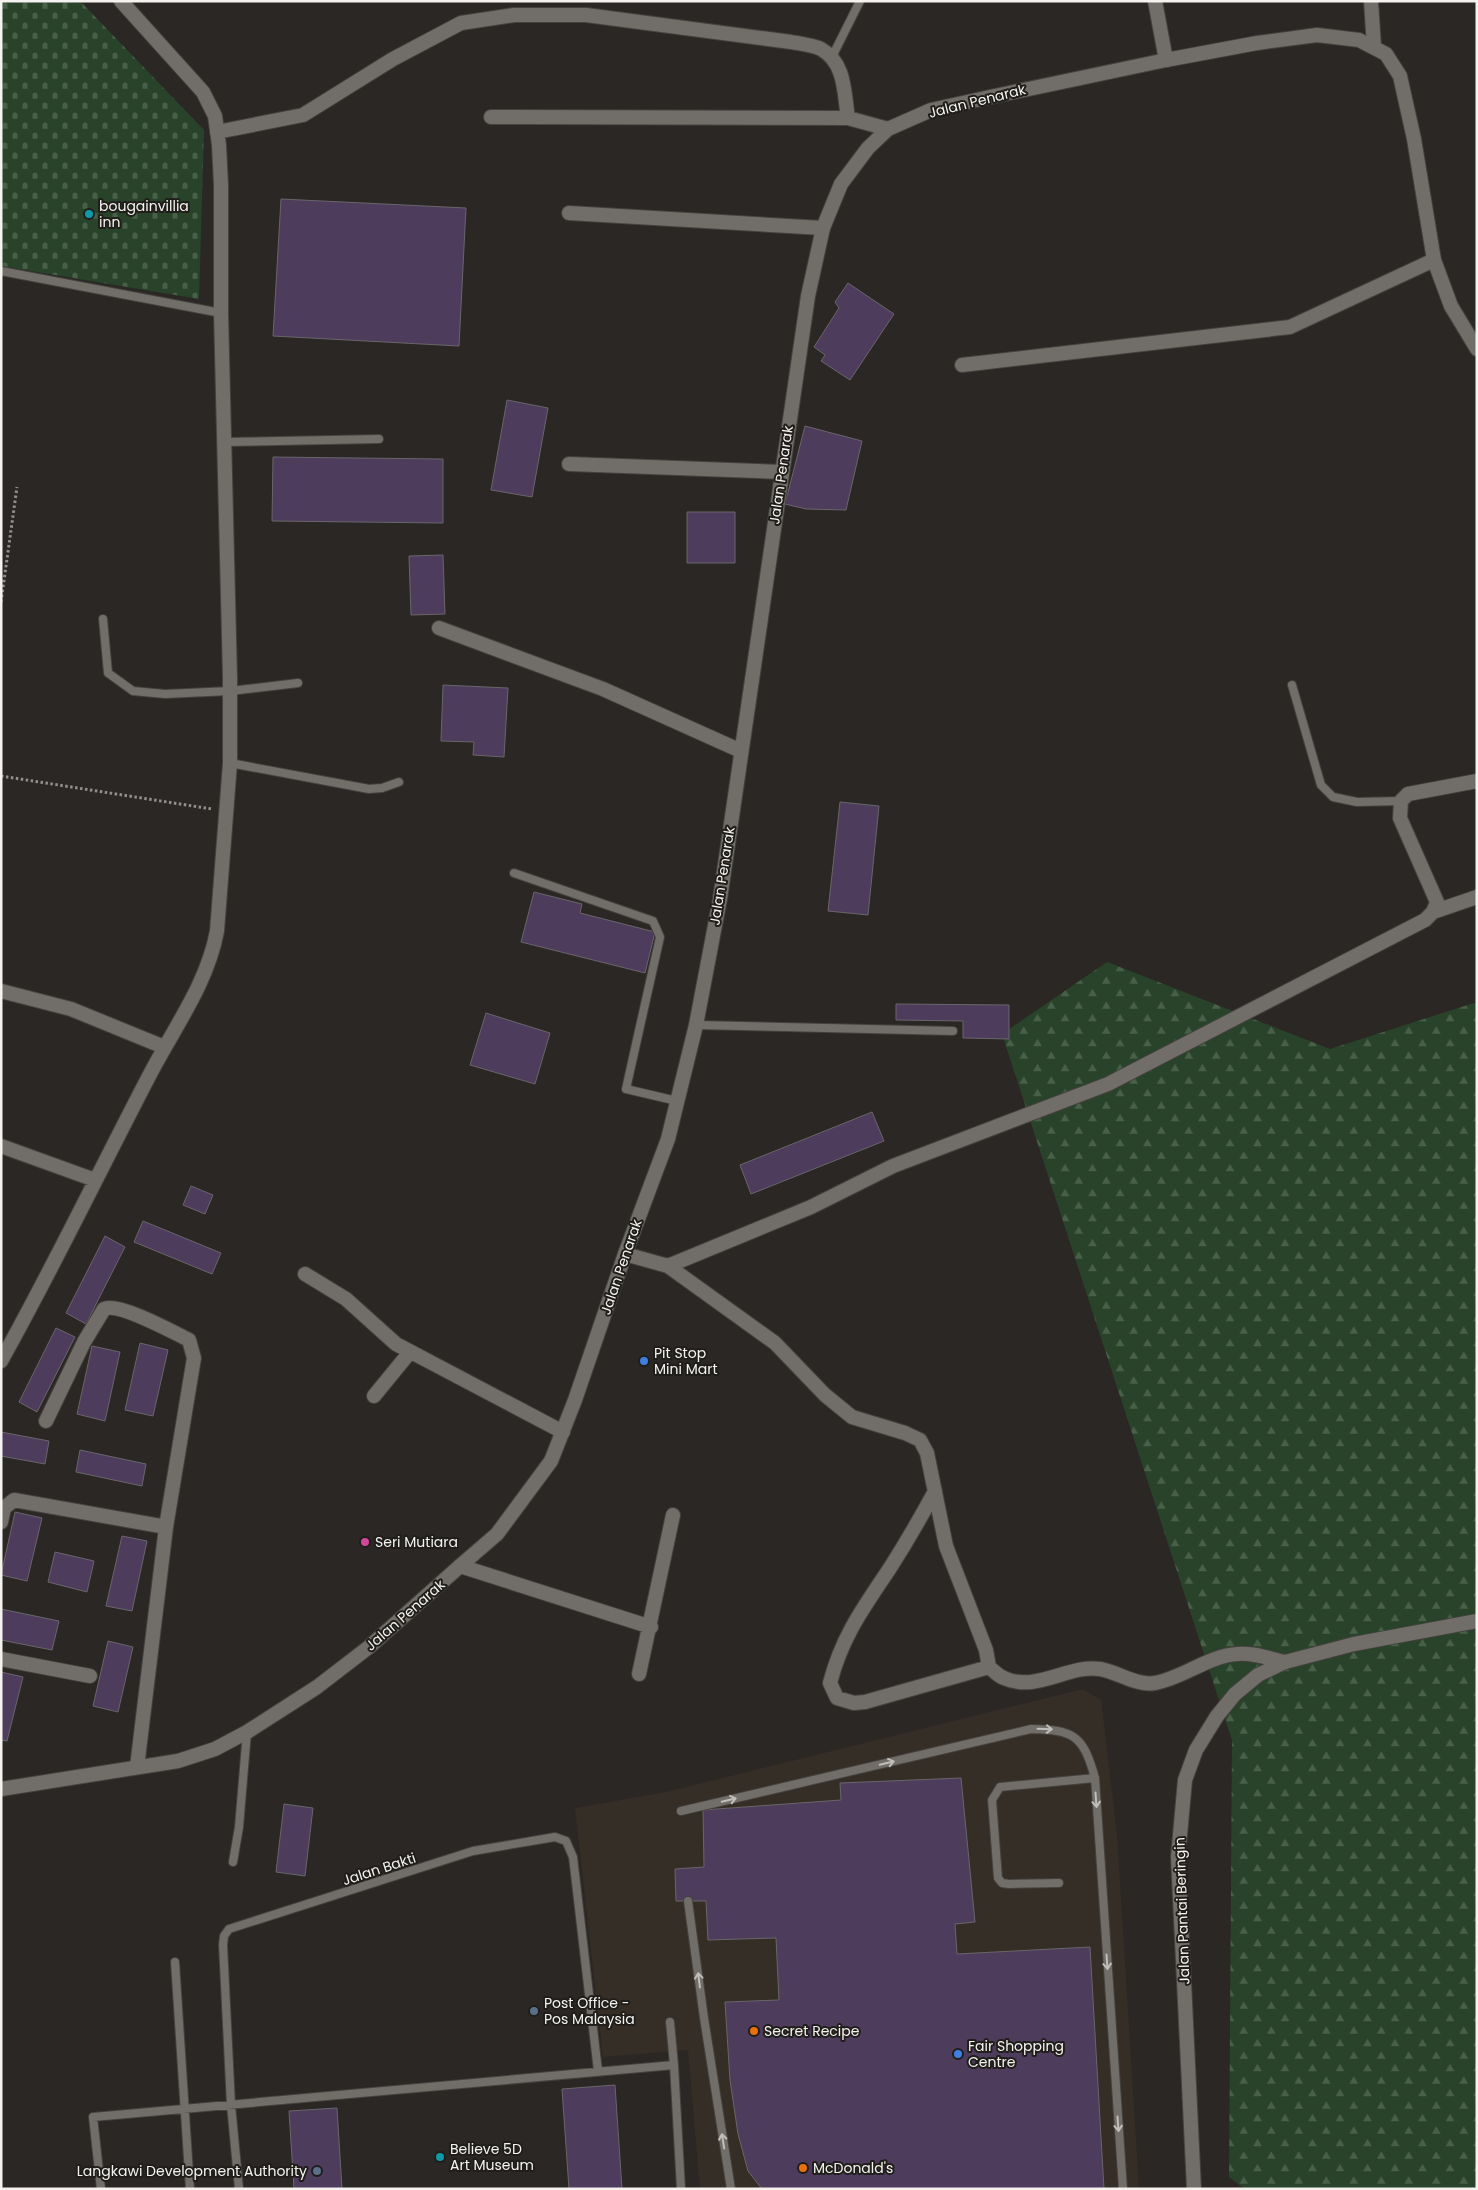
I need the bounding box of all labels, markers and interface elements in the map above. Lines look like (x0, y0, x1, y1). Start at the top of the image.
street label: Jalan Penarak (926, 79, 1028, 123)
place label: bougainvillia inn (99, 196, 189, 232)
marker: bougainvillia inn (83, 208, 95, 220)
street label: Jalan Penarak (764, 424, 798, 526)
street label: Jalan Penarak (704, 824, 740, 927)
street label: Jalan Penarak (595, 1216, 647, 1317)
place label: Pit Stop Mini Mart (654, 1343, 717, 1379)
marker: Pit Stop Mini Mart (638, 1355, 650, 1367)
place label: Seri Mutiara (375, 1532, 458, 1552)
marker: Seri Mutiara (359, 1536, 371, 1548)
street label: Jalan Penarak (361, 1574, 450, 1655)
one-way arrow (1036, 1724, 1053, 1734)
one-way arrow (878, 1758, 894, 1767)
one-way arrow (1092, 1791, 1101, 1807)
one-way arrow (720, 1795, 736, 1804)
street label: Jalan Pantai Beringin (1169, 1837, 1195, 1985)
street label: Jalan Bakti (340, 1848, 418, 1890)
one-way arrow (1103, 1953, 1112, 1969)
one-way arrow (694, 1973, 704, 1989)
place label: Post Office - Pos Malaysia (544, 1993, 635, 2029)
marker: Post Office - Pos Malaysia (528, 2005, 540, 2017)
place label: Secret Recipe (764, 2021, 860, 2041)
marker: Secret Recipe (748, 2025, 760, 2037)
place label: Fair Shopping Centre (968, 2036, 1064, 2072)
marker: Fair Shopping Centre (952, 2048, 964, 2060)
one-way arrow (1114, 2116, 1123, 2132)
one-way arrow (718, 2133, 728, 2149)
place label: Believe 5D Art Museum (450, 2139, 534, 2175)
marker: Believe 5D Art Museum (434, 2151, 446, 2163)
place label: McDonald's (813, 2158, 893, 2178)
place label: Langkawi Development Authority (77, 2161, 307, 2181)
marker: McDonald's (797, 2162, 809, 2174)
marker: Langkawi Development Authority (311, 2165, 323, 2177)

